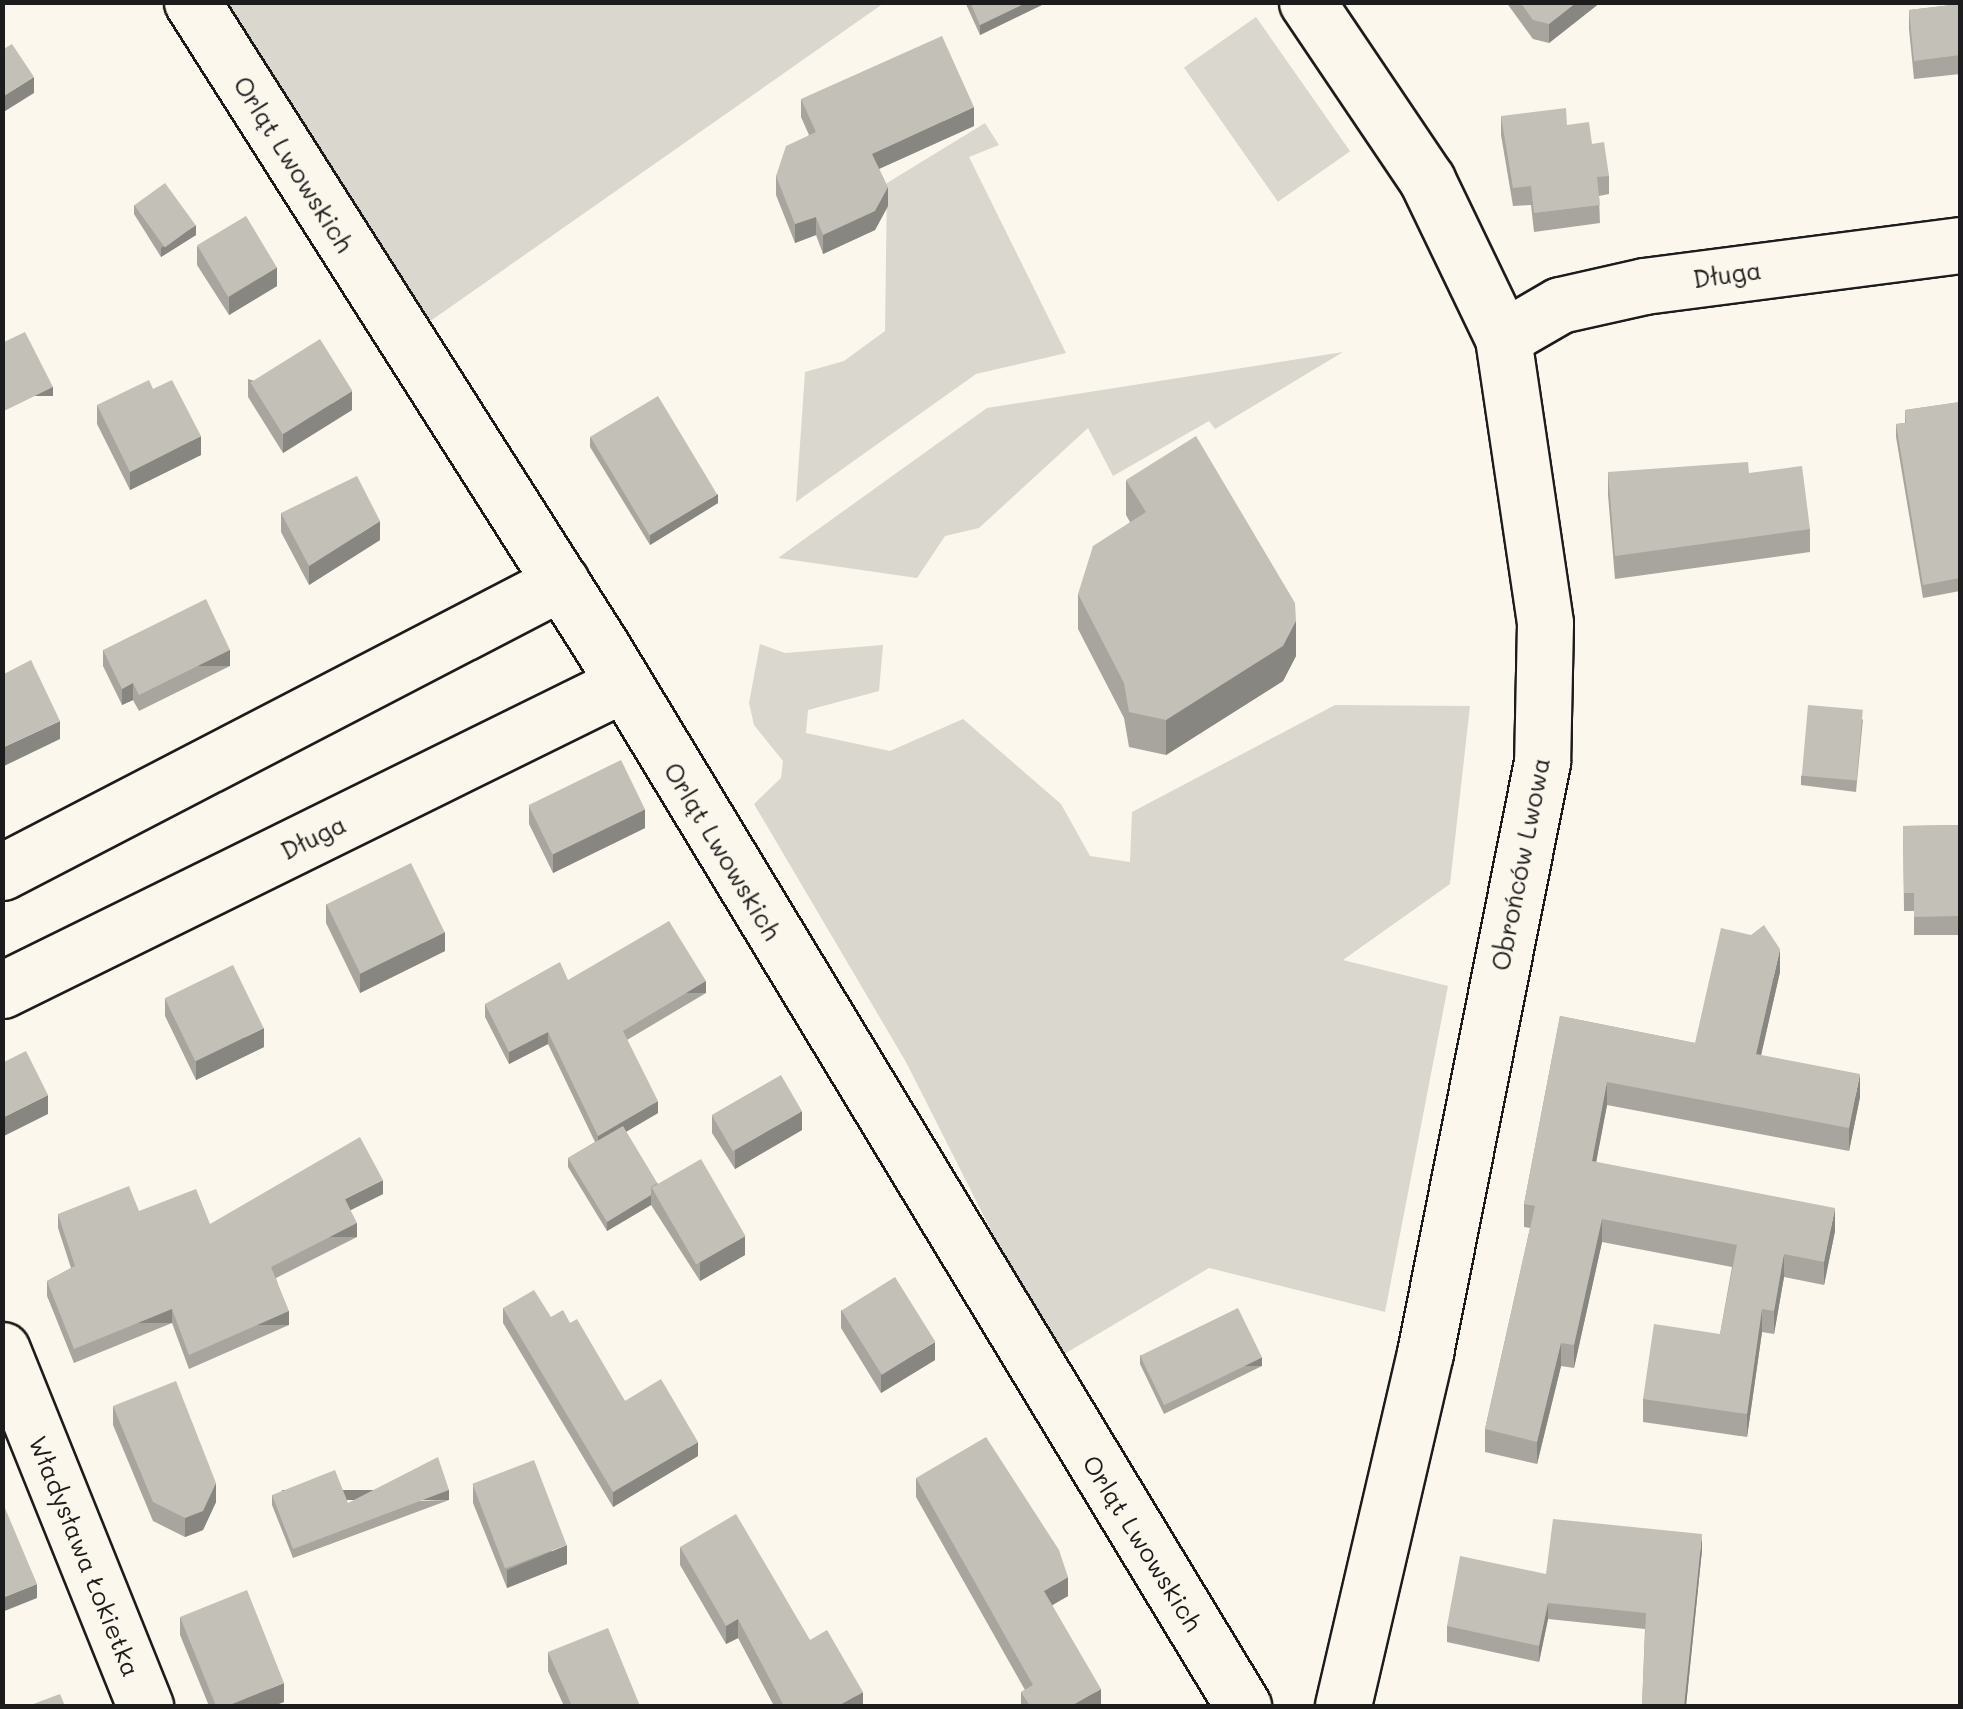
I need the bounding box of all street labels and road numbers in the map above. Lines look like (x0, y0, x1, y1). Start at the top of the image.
street label: Orląt Lwowskich (228, 70, 360, 258)
street label: Długa (1691, 254, 1763, 294)
street label: Obrońców Lwowa (1485, 755, 1555, 973)
street label: Orląt Lwowskich (658, 757, 788, 945)
street label: Długa (276, 808, 350, 866)
street label: Władysława Łokietka (23, 1431, 147, 1681)
street label: Orląt Lwowskich (1077, 1449, 1209, 1637)

